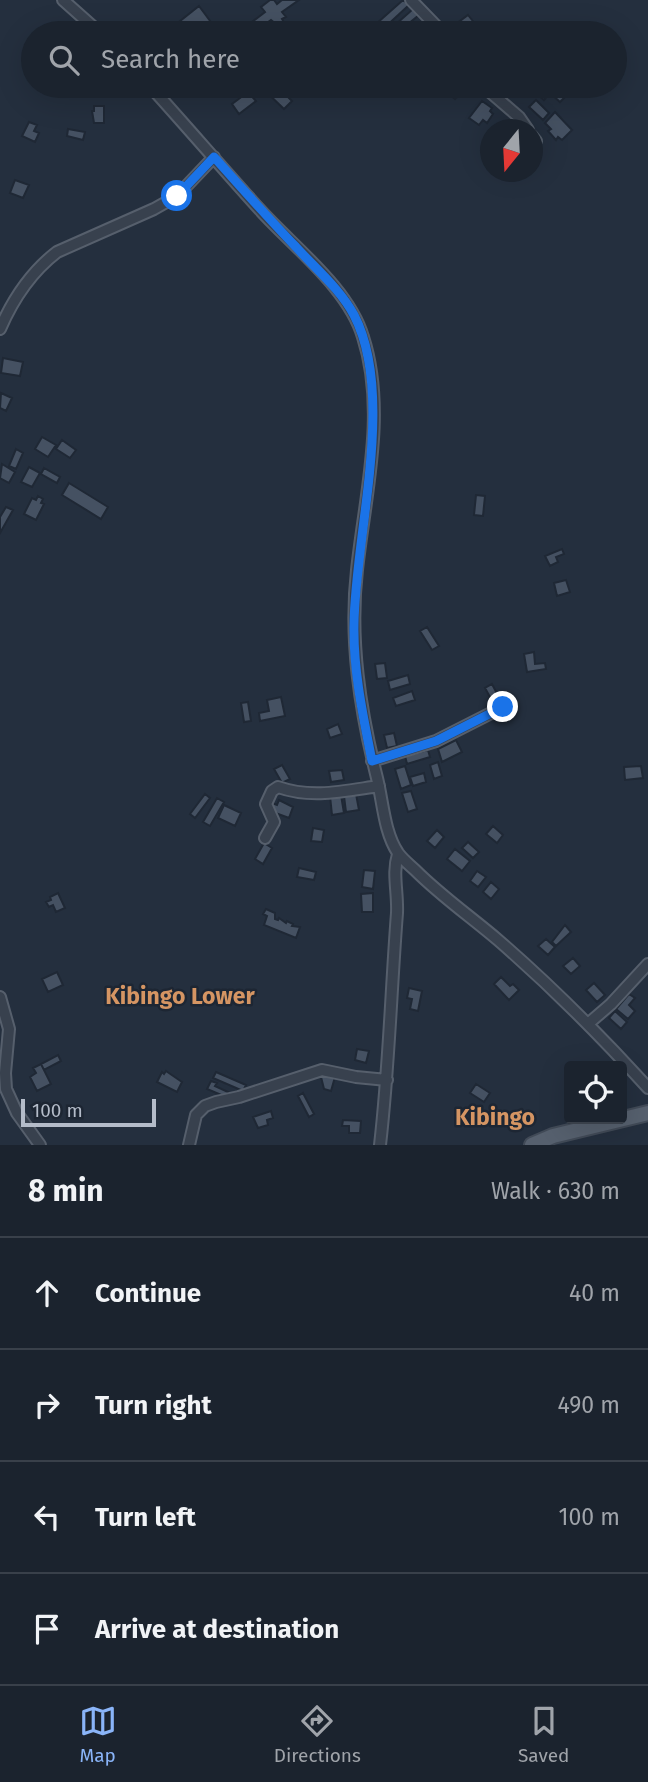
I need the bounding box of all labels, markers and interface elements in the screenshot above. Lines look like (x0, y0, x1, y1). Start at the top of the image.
search box (21, 21, 627, 98)
icon: search (45, 41, 83, 79)
text: Search here (101, 44, 240, 75)
north arrow (480, 119, 543, 182)
route start (161, 180, 192, 211)
route end (487, 691, 518, 722)
district label: Kibingo Lower (105, 982, 255, 1010)
map controls (564, 1061, 627, 1124)
button: locate (564, 1061, 627, 1124)
scale bar (21, 1096, 156, 1128)
text: 100 m (32, 1099, 83, 1122)
district label: Kibingo (455, 1103, 535, 1131)
text: 8 min (28, 1173, 104, 1209)
text: Walk · 630 m (491, 1177, 620, 1205)
icon: ahead (28, 1274, 66, 1312)
text: Continue (95, 1278, 201, 1309)
text: 40 m (569, 1279, 620, 1307)
icon: right (28, 1386, 66, 1424)
text: Turn right (95, 1390, 212, 1421)
text: 490 m (558, 1391, 620, 1419)
icon: left (28, 1498, 66, 1536)
text: Turn left (95, 1502, 196, 1533)
text: 100 m (559, 1503, 620, 1531)
icon: arrive (28, 1610, 66, 1648)
text: Arrive at destination (95, 1614, 339, 1645)
tab: Map (79, 1702, 117, 1767)
tab: Directions (274, 1702, 361, 1767)
tab: Saved (518, 1702, 569, 1767)

